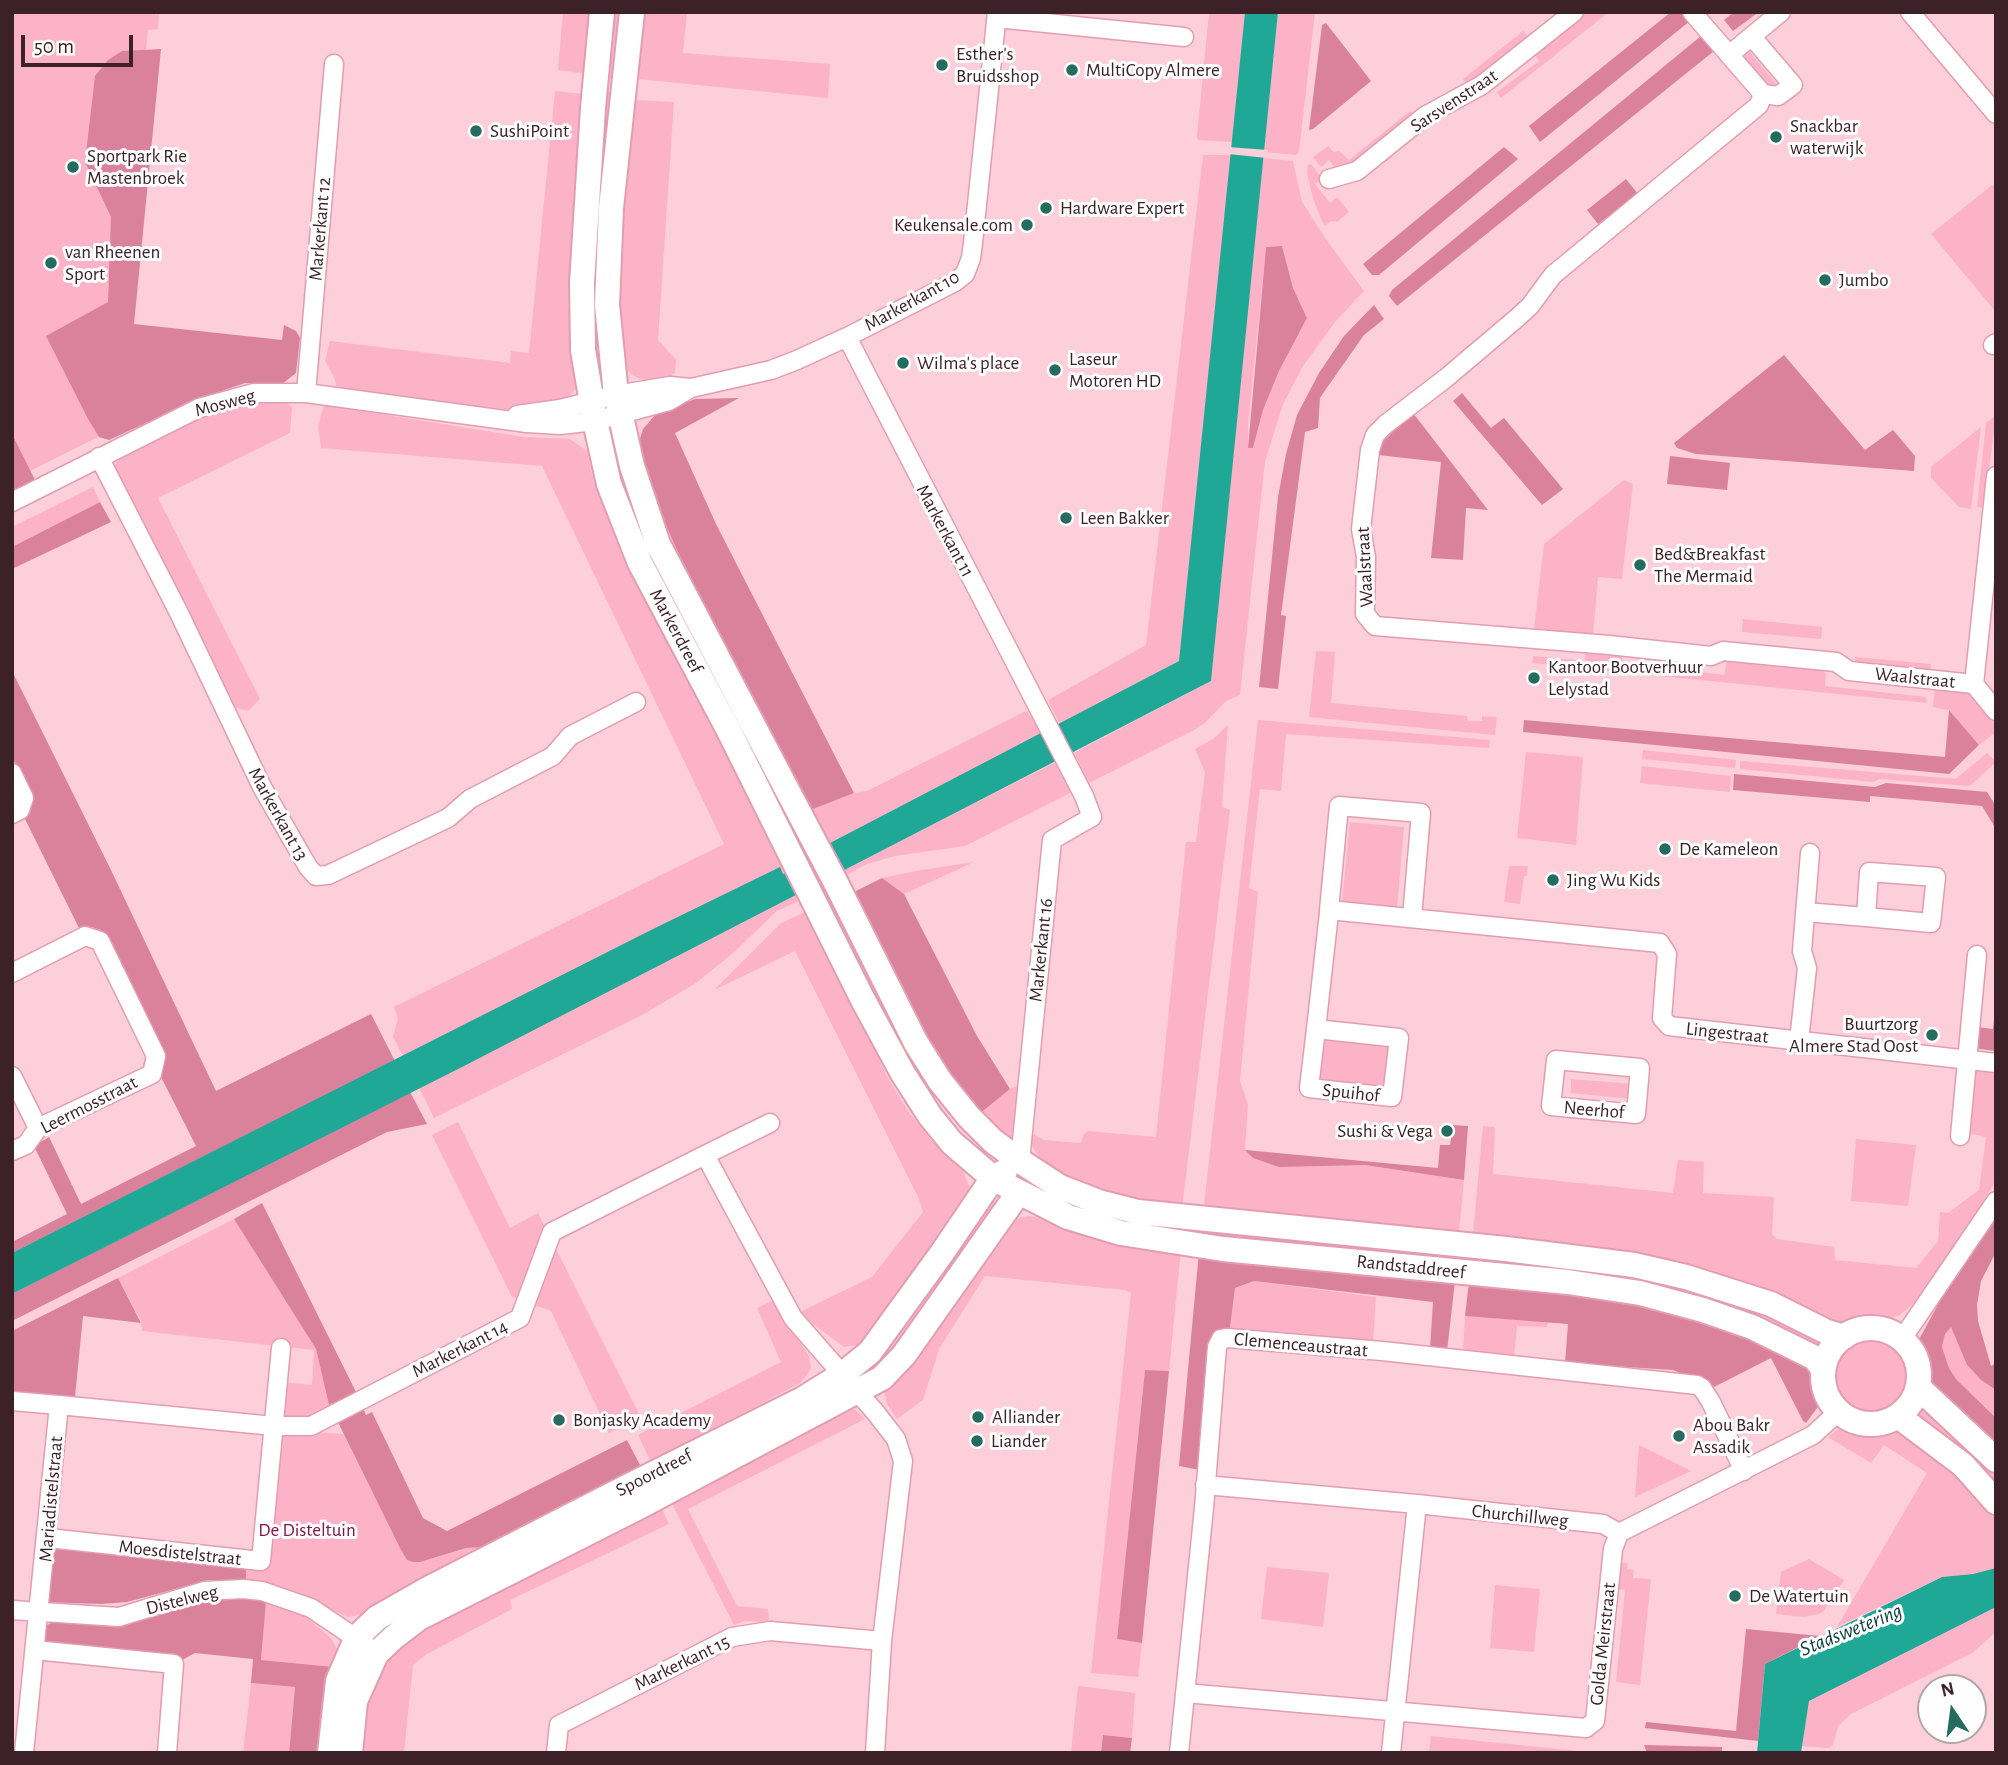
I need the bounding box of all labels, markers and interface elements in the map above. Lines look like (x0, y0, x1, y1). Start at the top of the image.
scale bar (24, 21, 136, 65)
text: 50 m (34, 36, 74, 57)
place label: Esther's Bruidsshop (956, 43, 1039, 87)
marker: Esther's Bruidsshop (934, 57, 950, 73)
place label: MultiCopy Almere (1086, 59, 1220, 81)
marker: MultiCopy Almere (1064, 62, 1080, 78)
street label: Sarsvenstraat (1406, 64, 1502, 138)
place label: Snackbar waterwijk (1790, 115, 1863, 159)
place label: SushiPoint (490, 120, 569, 142)
marker: SushiPoint (468, 123, 484, 139)
marker: Snackbar waterwijk (1768, 129, 1784, 145)
place label: Sportpark Rie Mastenbroek (87, 145, 187, 189)
marker: Sportpark Rie Mastenbroek (65, 159, 81, 175)
street label: Markerkant 12 (304, 176, 336, 282)
place label: Hardware Expert (1060, 197, 1184, 219)
marker: Hardware Expert (1038, 200, 1054, 216)
place label: Keukensale.com (894, 214, 1013, 236)
marker: Keukensale.com (1019, 217, 1035, 233)
place label: van Rheenen Sport (65, 241, 160, 285)
marker: van Rheenen Sport (43, 255, 59, 271)
street label: Markerkant 10 (860, 266, 964, 336)
place label: Jumbo (1839, 269, 1888, 291)
marker: Jumbo (1817, 272, 1833, 288)
place label: Laseur Motoren HD (1069, 348, 1161, 392)
place label: Wilma's place (917, 352, 1019, 374)
marker: Wilma's place (895, 355, 911, 371)
marker: Laseur Motoren HD (1047, 362, 1063, 378)
street label: Mosweg (192, 384, 258, 422)
street label: Markerkant 11 (911, 481, 979, 581)
place label: Leen Bakker (1080, 507, 1169, 529)
marker: Leen Bakker (1058, 510, 1074, 526)
street label: Waalstraat (1352, 526, 1378, 608)
place label: Bed&Breakfast The Mermaid (1654, 543, 1766, 587)
marker: Bed&Breakfast The Mermaid (1632, 557, 1648, 573)
street label: Markerdreef (644, 585, 708, 677)
place label: Kantoor Bootverhuur Lelystad (1548, 656, 1703, 700)
street label: Waalstraat (1874, 662, 1956, 694)
marker: Kantoor Bootverhuur Lelystad (1526, 670, 1542, 686)
street label: Markerkant 13 (243, 763, 313, 865)
place label: De Kameleon (1679, 838, 1778, 860)
marker: De Kameleon (1657, 841, 1673, 857)
place label: Jing Wu Kids (1567, 869, 1660, 891)
marker: Jing Wu Kids (1545, 872, 1561, 888)
street label: Markerkant 16 (1024, 897, 1058, 1003)
place label: Buurtzorg Almere Stad Oost (1789, 1013, 1918, 1057)
street label: Lingestraat (1685, 1017, 1769, 1049)
marker: Buurtzorg Almere Stad Oost (1924, 1027, 1940, 1043)
street label: Leermosstraat (37, 1071, 141, 1139)
street label: Spuihof (1321, 1079, 1381, 1107)
street label: Neerhof (1563, 1096, 1625, 1124)
place label: Sushi & Vega (1337, 1120, 1433, 1142)
marker: Sushi & Vega (1439, 1123, 1455, 1139)
street label: Randstaddreef (1355, 1250, 1467, 1284)
street label: Markerkant 14 (408, 1315, 512, 1383)
street label: Clemenceaustraat (1233, 1328, 1369, 1362)
place label: Alliander (992, 1406, 1060, 1428)
place label: Bonjasky Academy (573, 1409, 711, 1431)
marker: Alliander (970, 1409, 986, 1425)
marker: Bonjasky Academy (551, 1412, 567, 1428)
place label: Abou Bakr Assadik (1693, 1414, 1770, 1458)
marker: Abou Bakr Assadik (1671, 1428, 1687, 1444)
place label: Liander (991, 1430, 1047, 1452)
marker: Liander (969, 1433, 985, 1449)
street label: Mariadistelstraat (34, 1435, 68, 1563)
street label: Spoordreef (612, 1444, 696, 1502)
street label: Churchillweg (1471, 1500, 1569, 1532)
park label: De Disteltuin (258, 1519, 356, 1541)
street label: Moesdistelstraat (118, 1535, 242, 1571)
street label: Distelweg (144, 1580, 220, 1620)
street label: Golda Meirstraat (1585, 1581, 1621, 1707)
place label: De Watertuin (1749, 1585, 1849, 1607)
marker: De Watertuin (1727, 1588, 1743, 1604)
water label: Stadswetering (1796, 1598, 1906, 1662)
street label: Markerkant 15 (631, 1630, 733, 1696)
north arrow (1917, 1674, 1987, 1744)
text: N (1939, 1679, 1956, 1701)

